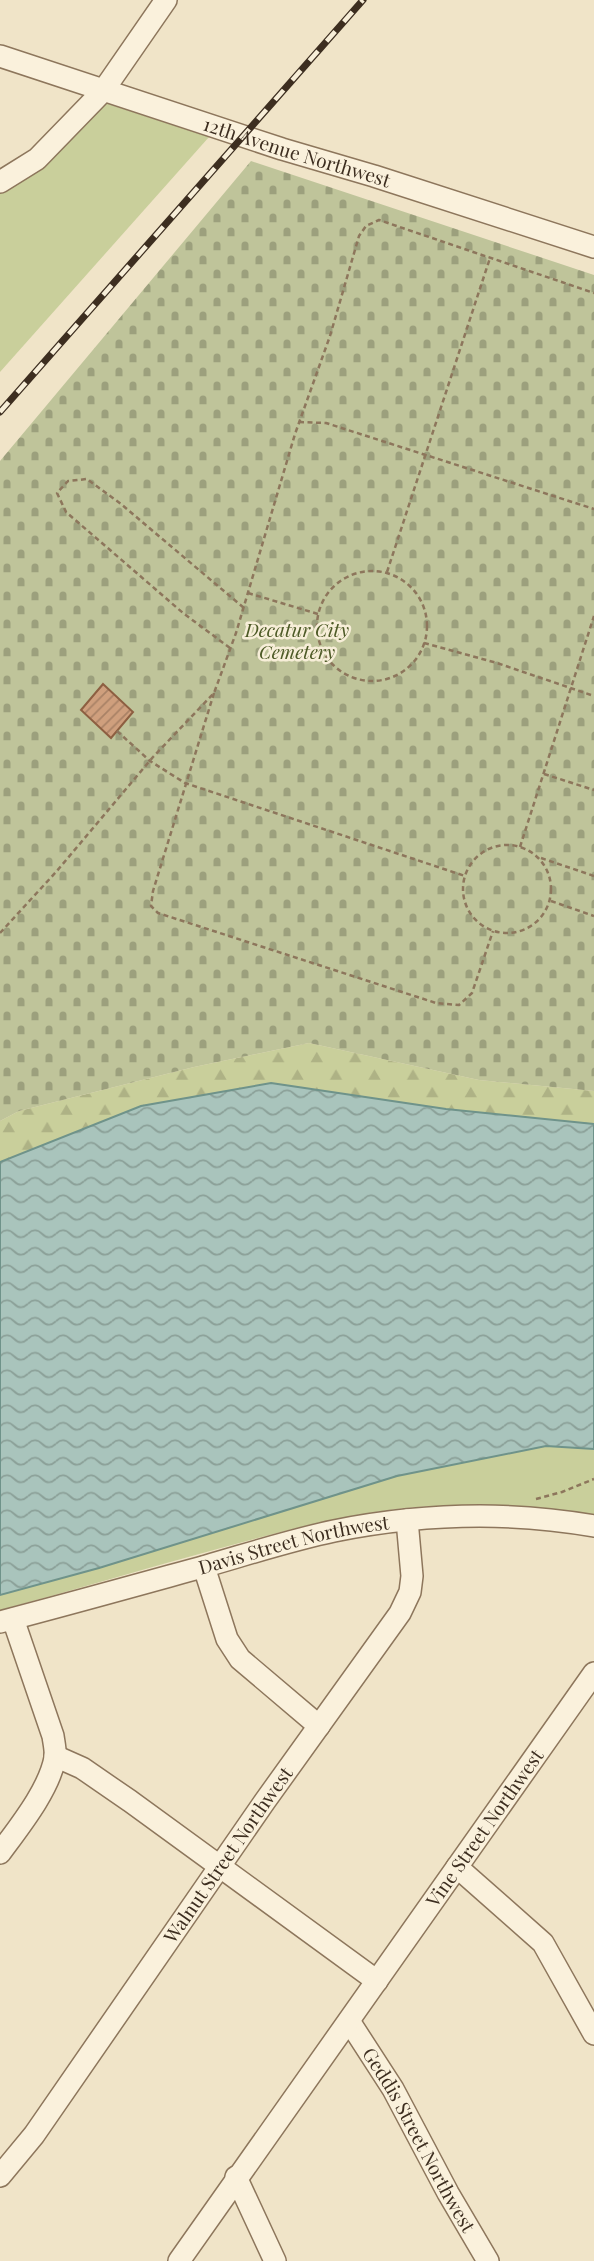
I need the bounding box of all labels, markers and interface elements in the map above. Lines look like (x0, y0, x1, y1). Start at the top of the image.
street label: 12th Avenue Northwest (200, 110, 394, 193)
park label: Decatur City Cemetery (244, 616, 349, 664)
street label: Davis Street Northwest (195, 1508, 391, 1580)
street label: Vine Street Northwest (419, 1743, 549, 1912)
street label: Walnut Street Northwest (156, 1761, 298, 1948)
street label: Geddis Street Northwest (357, 2042, 482, 2237)

